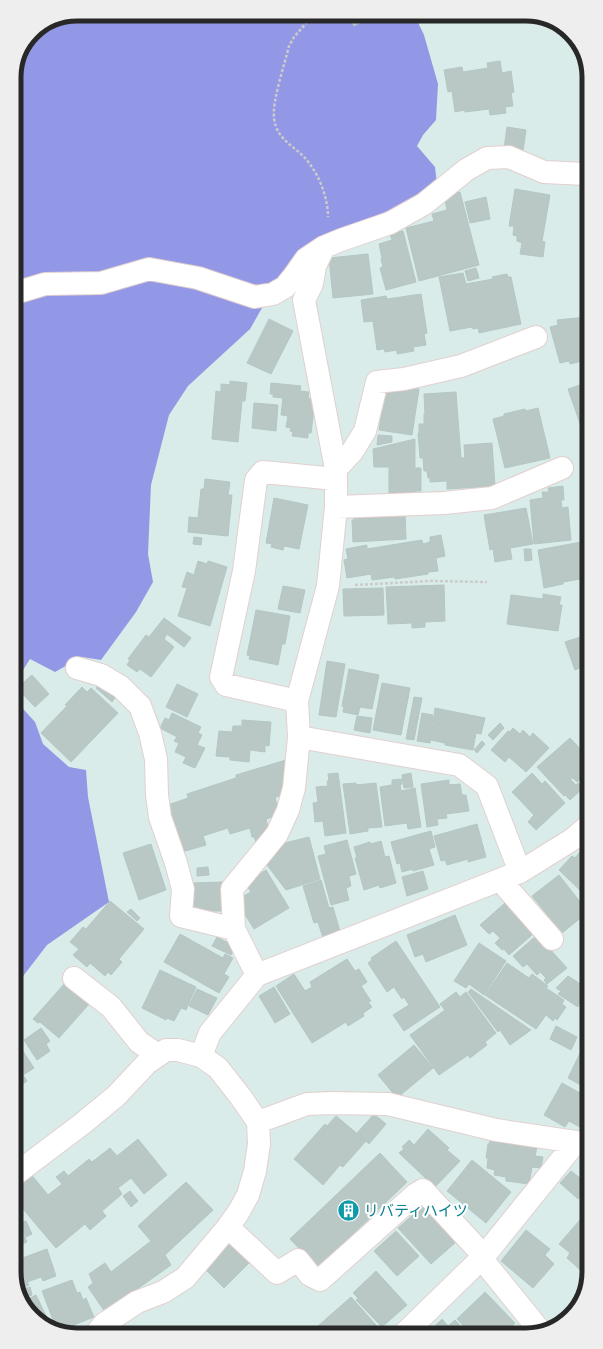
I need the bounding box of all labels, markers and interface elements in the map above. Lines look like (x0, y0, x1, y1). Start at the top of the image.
building icon: リバティハイツ (336, 1198, 362, 1224)
place label: リバティハイツ (364, 1202, 468, 1220)

